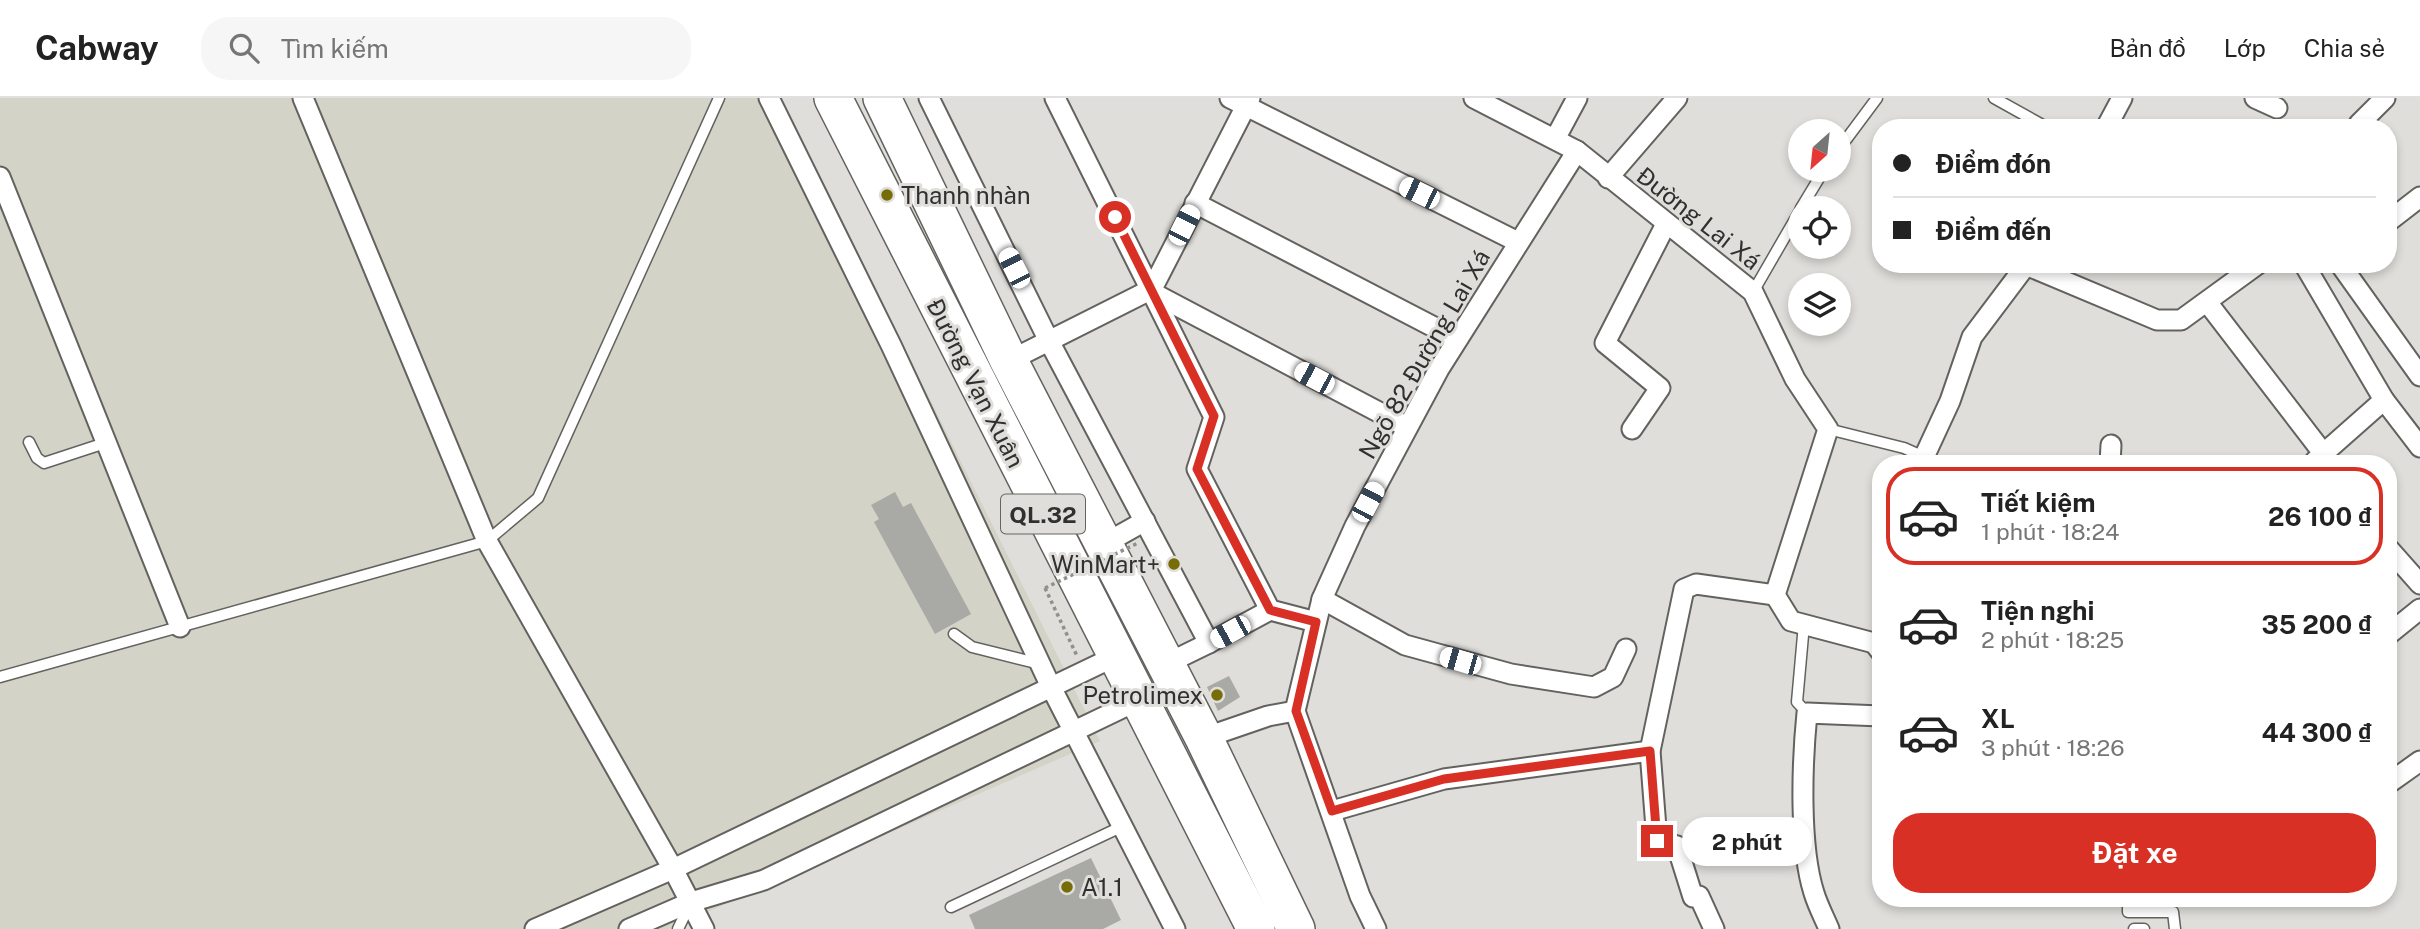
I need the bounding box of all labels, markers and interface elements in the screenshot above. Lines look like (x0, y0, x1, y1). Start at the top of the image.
search box (201, 17, 691, 80)
text: Cabway (35, 29, 159, 67)
icon: search (225, 29, 263, 67)
text: Tìm kiếm (281, 33, 389, 64)
text: Bản đồ (2109, 34, 2186, 62)
text: Lớp (2224, 34, 2266, 62)
text: Chia sẻ (2304, 34, 2385, 62)
north arrow (1788, 119, 1852, 182)
map controls (1788, 119, 1851, 336)
text: Điểm đón (1935, 148, 2051, 179)
street label: Đường Lai Xá (1632, 161, 1766, 275)
car (1396, 174, 1443, 212)
place label: Thanh nhàn (901, 181, 1031, 209)
marker: Thanh nhàn (879, 187, 895, 203)
button: locate (1788, 196, 1851, 259)
route start (1099, 201, 1131, 233)
car (1166, 202, 1203, 248)
text: Điểm đến (1935, 215, 2051, 246)
street label: Ngõ 82 Đường Lai Xá (1353, 244, 1495, 464)
car (996, 245, 1033, 291)
button: layers (1788, 273, 1851, 336)
street label: Đường Vạn Xuân (921, 294, 1031, 472)
car (1291, 359, 1338, 397)
car (1349, 479, 1388, 525)
icon: car (1897, 485, 1960, 548)
text: Tiết kiệm (1981, 487, 2096, 518)
road number: QL.32 (1001, 494, 1085, 534)
text: 26 100 ₫ (2268, 501, 2372, 532)
text: 1 phút · 18:24 (1981, 518, 2120, 545)
place label: WinMart+ (1051, 550, 1160, 578)
marker: WinMart+ (1166, 556, 1182, 572)
icon: car (1897, 593, 1960, 656)
text: Tiện nghi (1981, 595, 2094, 626)
text: 35 200 ₫ (2262, 609, 2372, 640)
car (1207, 613, 1254, 651)
text: 2 phút · 18:25 (1981, 626, 2124, 653)
car (1437, 645, 1484, 677)
place label: Petrolimex (1082, 681, 1203, 709)
marker: Petrolimex (1209, 687, 1225, 703)
icon: car (1897, 701, 1960, 764)
text: XL (1981, 703, 2015, 734)
text: 44 300 ₫ (2262, 717, 2372, 748)
text: 3 phút · 18:26 (1981, 734, 2125, 761)
button: Đặt xe (1893, 813, 2376, 893)
callout: 2 phút (1682, 816, 1811, 866)
route end (1641, 825, 1673, 857)
text: 2 phút (1712, 828, 1782, 855)
place label: A1.1 (1081, 873, 1123, 901)
marker: A1.1 (1059, 879, 1075, 895)

